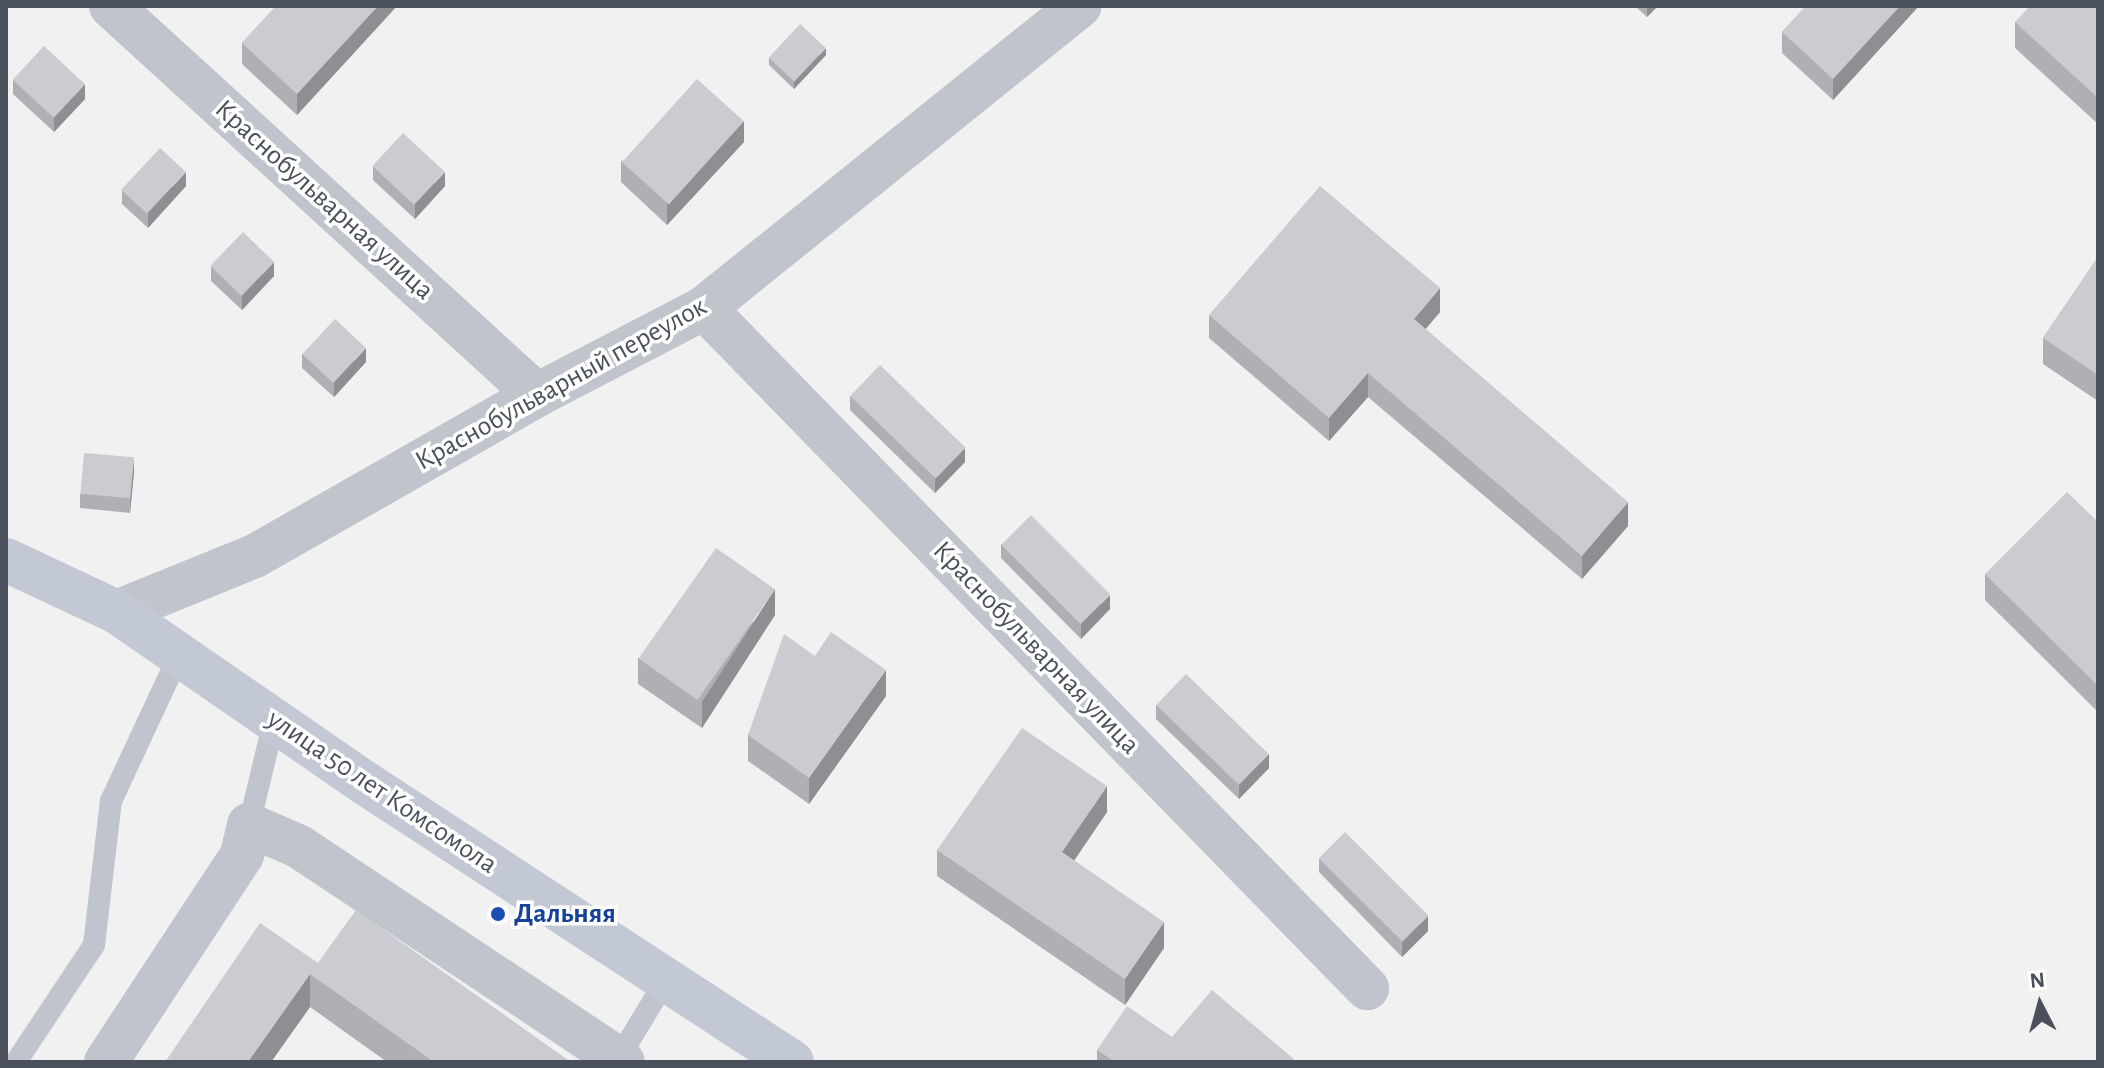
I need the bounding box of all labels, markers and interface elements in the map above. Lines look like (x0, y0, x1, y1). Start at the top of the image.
street label: Краснобульварная улица (207, 93, 441, 307)
street label: Краснобульварный переулок (409, 290, 713, 478)
street label: Краснобульварная улица (925, 534, 1147, 762)
street label: улица 50 лет Комсомола (261, 703, 503, 881)
place label: Дальняя (514, 897, 616, 931)
marker: Дальняя (489, 905, 507, 923)
north arrow (2000, 964, 2080, 1044)
text: N (2029, 968, 2046, 992)

